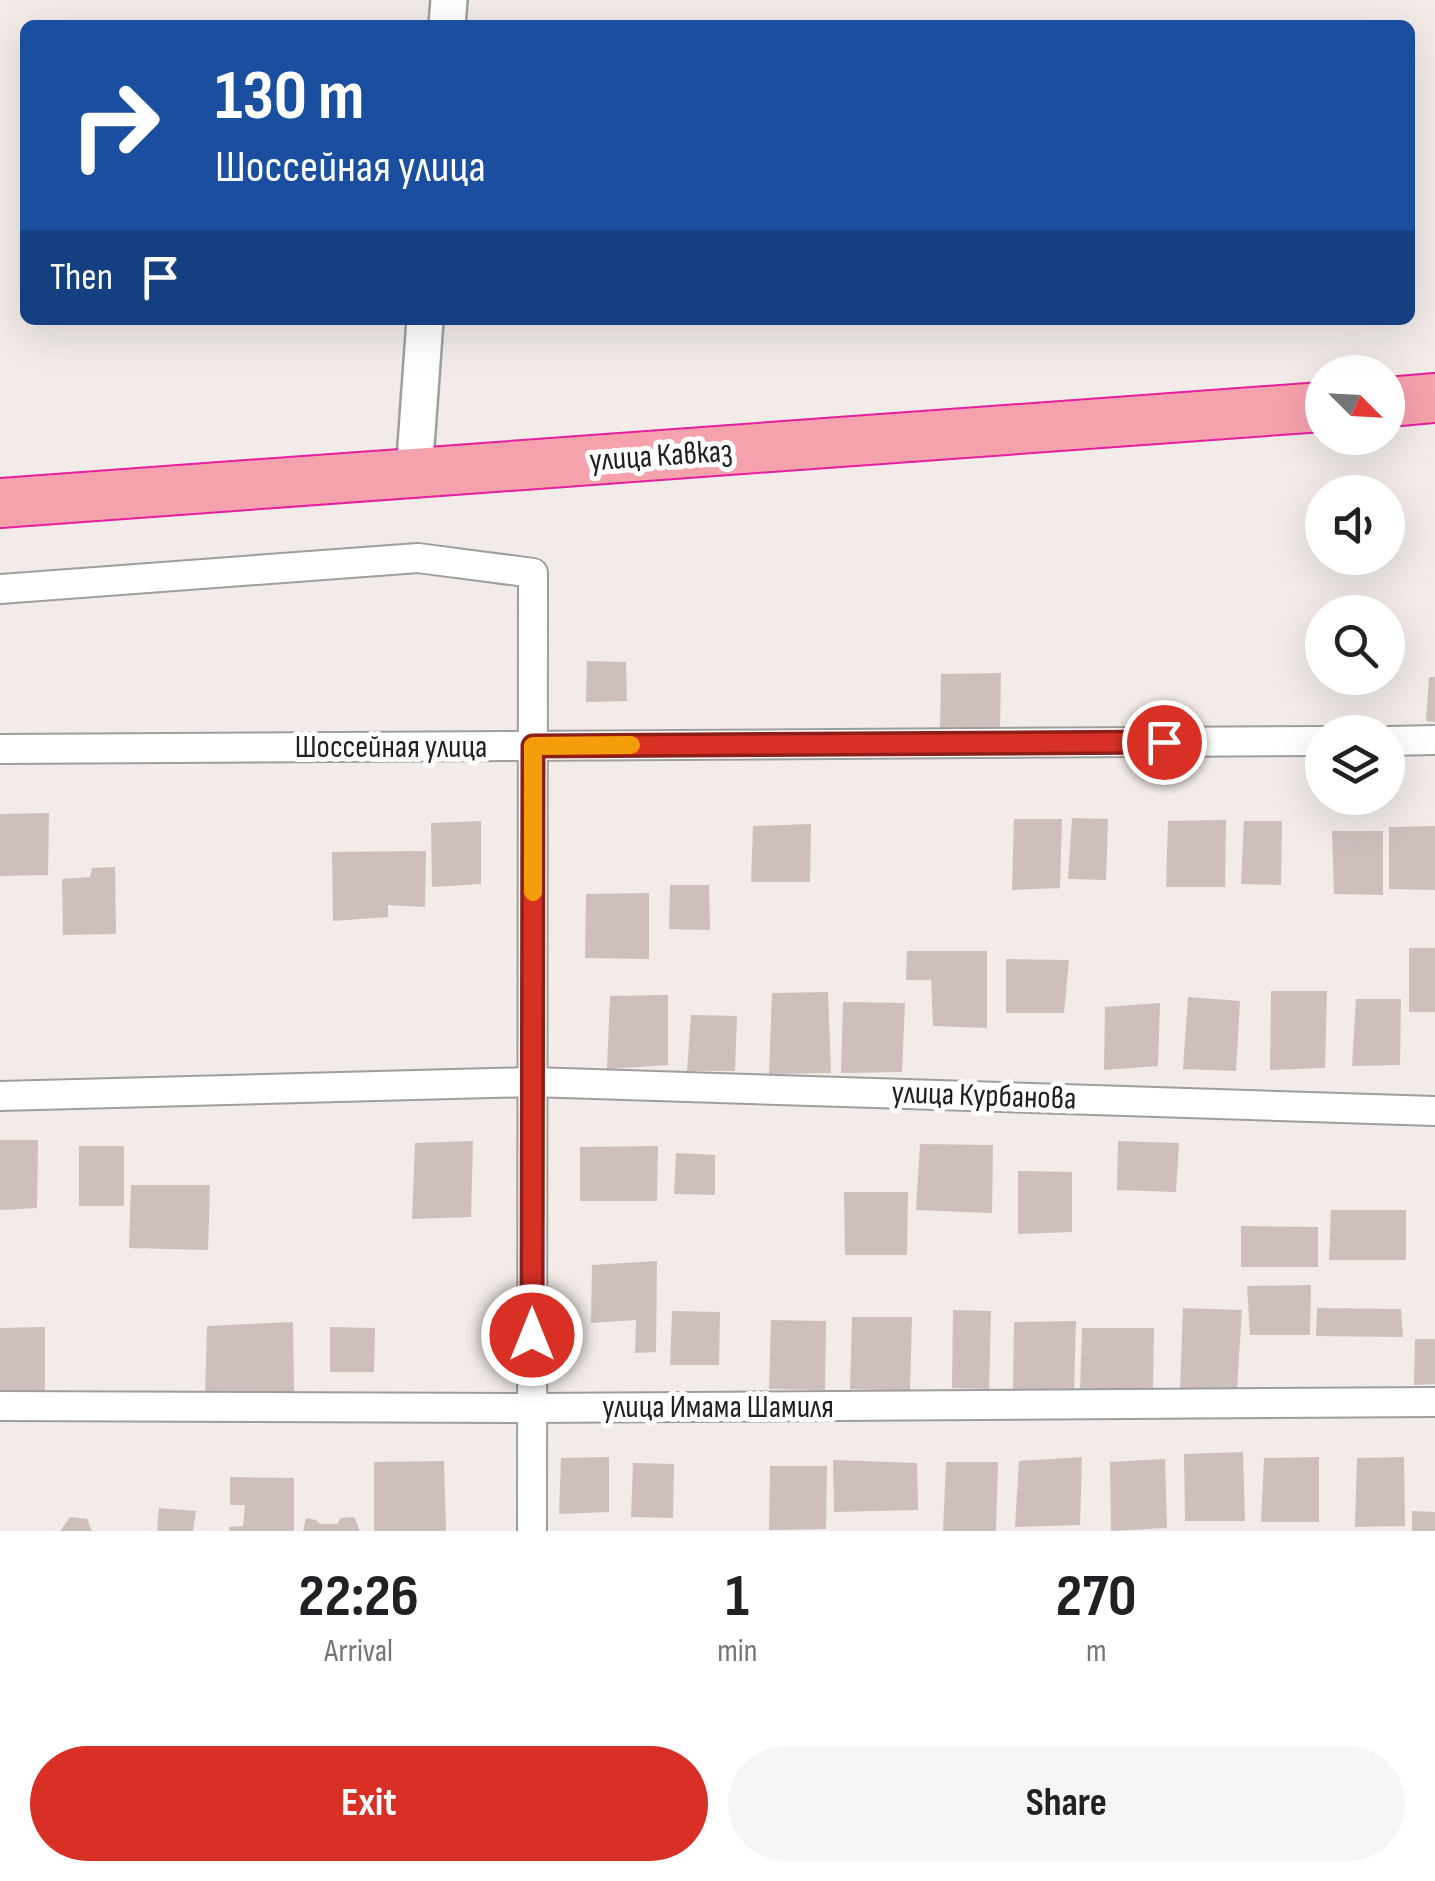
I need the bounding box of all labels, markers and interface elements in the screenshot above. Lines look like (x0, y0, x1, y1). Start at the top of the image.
text: 130 m (215, 55, 364, 139)
icon: right (50, 60, 180, 190)
text: Шоссейная улица (215, 140, 486, 195)
icon: arrive (133, 250, 188, 305)
text: Then (50, 255, 113, 300)
north arrow (1305, 355, 1405, 455)
map controls (1305, 355, 1405, 815)
street label: улица Кавказ (588, 432, 734, 480)
button: sound (1305, 475, 1405, 575)
button: search (1305, 595, 1405, 695)
pin (1122, 700, 1207, 785)
icon: arrive (1137, 715, 1192, 770)
button: layers (1305, 715, 1405, 815)
street label: Шоссейная улица (295, 728, 487, 767)
street label: улица Курбанова (891, 1073, 1077, 1119)
position arrow (480, 1283, 584, 1387)
street label: улица Имама Шамиля (602, 1388, 834, 1427)
text: 22:26 (298, 1561, 419, 1633)
text: 1 (726, 1561, 749, 1633)
text: 270 (1056, 1561, 1137, 1633)
text: Arrival (324, 1632, 393, 1671)
text: min (717, 1632, 757, 1671)
text: m (1086, 1632, 1106, 1671)
button: Exit (30, 1746, 708, 1861)
button: Share (728, 1746, 1405, 1861)

